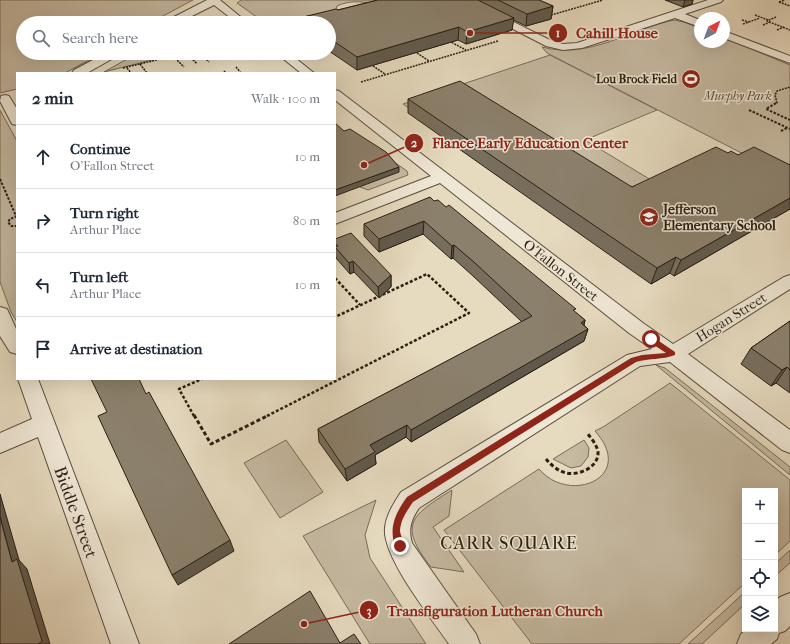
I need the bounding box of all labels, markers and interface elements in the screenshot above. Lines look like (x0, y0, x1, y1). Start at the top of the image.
north arrow (694, 12, 730, 48)
search box (16, 16, 336, 60)
callout: Cahill House (548, 19, 666, 46)
text: Cahill House (576, 24, 659, 42)
text: 1 (556, 26, 560, 40)
icon: search (30, 27, 52, 49)
text: Search here (62, 29, 138, 47)
sports icon: Lou Brock Field (680, 68, 702, 90)
place label: Lou Brock Field (596, 72, 677, 86)
text: 2 min (32, 88, 73, 108)
park label: Murphy Park (703, 89, 772, 103)
text: Walk · 100 m (251, 91, 320, 106)
callout: Flance Early Education Center (404, 129, 636, 156)
text: Flance Early Education Center (431, 134, 629, 152)
text: 2 (411, 136, 418, 150)
text: Continue (70, 140, 130, 158)
icon: ahead (32, 146, 54, 168)
text: 10 m (295, 149, 320, 164)
text: O'Fallon Street (70, 158, 154, 173)
place label: Jefferson Elementary School (661, 201, 776, 234)
text: Turn right (70, 204, 139, 222)
school or university icon: Jefferson Elementary School (638, 206, 660, 228)
icon: right (32, 210, 54, 232)
text: 80 m (293, 213, 320, 228)
text: Arthur Place (70, 222, 141, 237)
street label: O'Fallon Street (520, 236, 602, 305)
text: Turn left (70, 268, 128, 286)
icon: left (32, 274, 54, 296)
text: 10 m (295, 277, 320, 292)
text: Arthur Place (70, 286, 141, 301)
street label: Hogan Street (693, 289, 770, 346)
route start (642, 330, 660, 348)
icon: arrive (32, 338, 54, 360)
text: Arrive at destination (70, 340, 202, 358)
street label: Biddle Street (50, 463, 102, 561)
map controls (742, 488, 778, 632)
button: + (742, 488, 778, 524)
button: − (742, 524, 778, 560)
district label: CARR SQUARE (440, 533, 578, 554)
route end (391, 537, 409, 555)
button: locate (742, 560, 778, 596)
button: layers (742, 596, 778, 632)
callout: Transfiguration Lutheran Church (359, 597, 611, 624)
text: Transfiguration Lutheran Church (386, 602, 604, 620)
text: 3 (367, 604, 372, 619)

